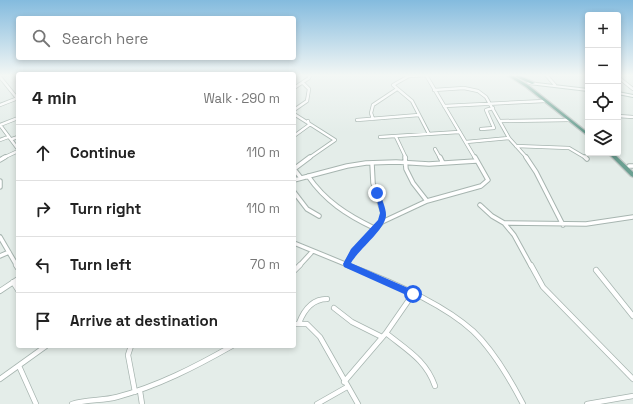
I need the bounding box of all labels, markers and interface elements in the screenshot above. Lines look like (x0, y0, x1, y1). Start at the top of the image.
map controls (585, 12, 621, 156)
button: + (585, 12, 621, 48)
search box (16, 16, 296, 60)
icon: search (30, 27, 52, 49)
text: Search here (62, 29, 148, 48)
button: − (585, 48, 621, 84)
button: locate (585, 84, 621, 120)
text: 4 min (32, 87, 77, 109)
text: Walk · 290 m (203, 90, 280, 107)
button: layers (585, 120, 621, 156)
icon: ahead (32, 142, 54, 164)
text: Continue (70, 143, 136, 162)
text: 110 m (246, 144, 280, 161)
route end (368, 184, 386, 202)
icon: right (32, 198, 54, 220)
text: Turn right (70, 199, 141, 218)
text: 110 m (246, 200, 280, 217)
icon: left (32, 254, 54, 276)
text: Turn left (70, 255, 132, 274)
text: 70 m (250, 256, 280, 273)
route start (404, 285, 422, 303)
icon: arrive (32, 310, 54, 332)
text: Arrive at destination (70, 311, 218, 330)

